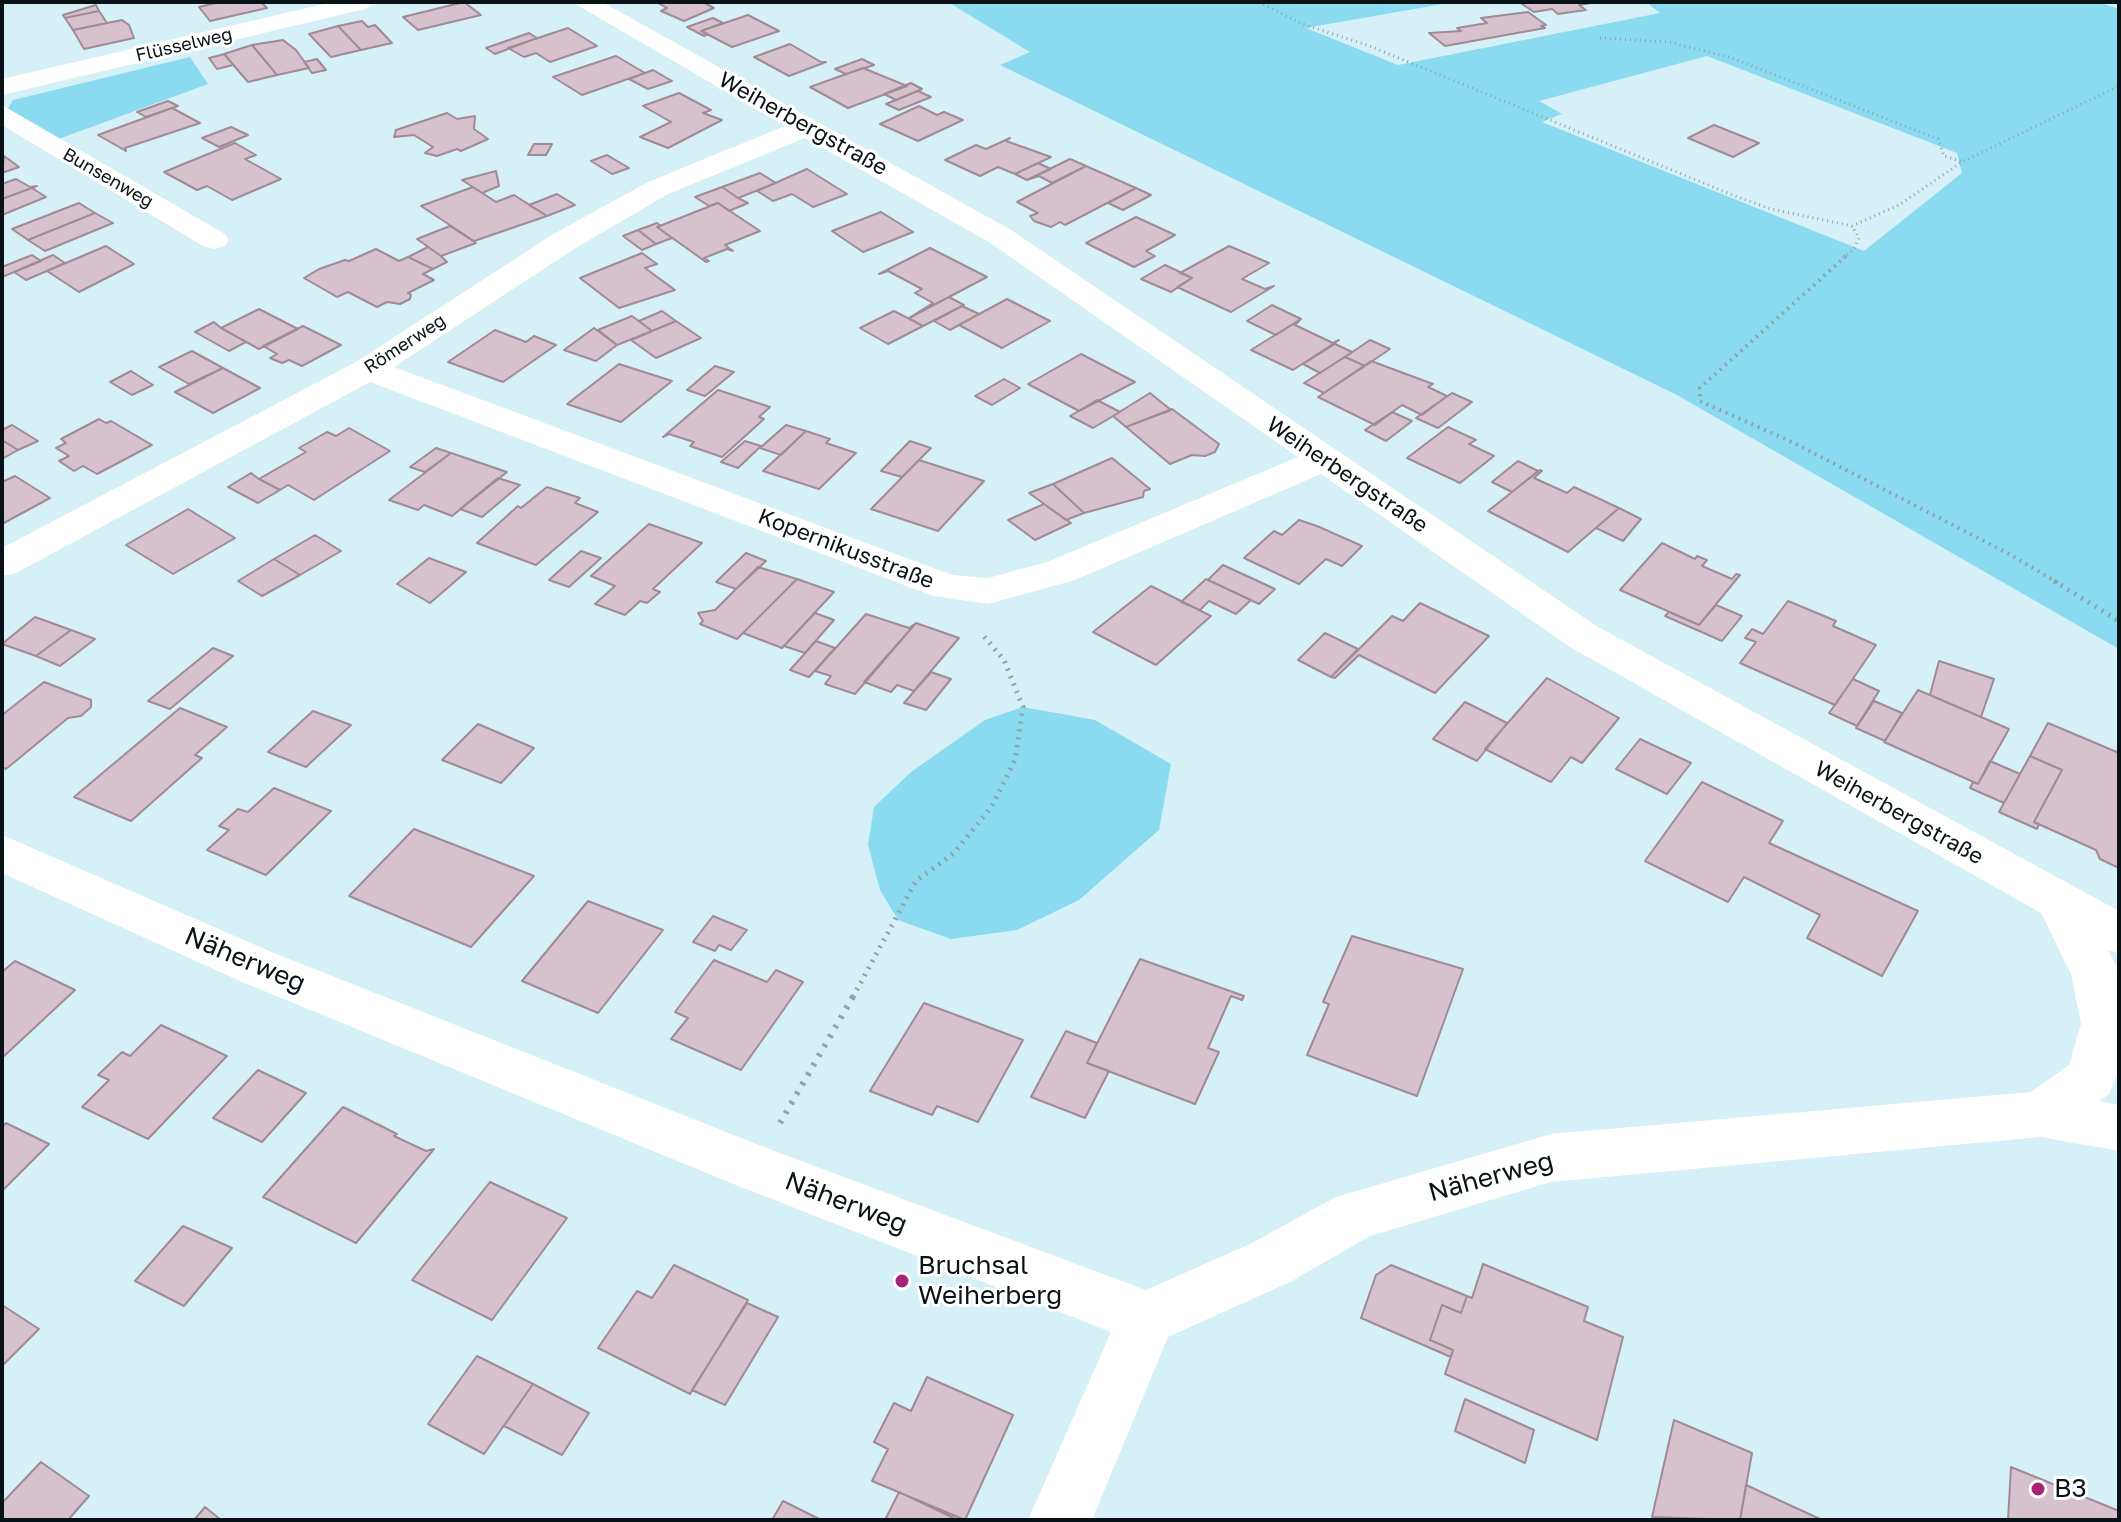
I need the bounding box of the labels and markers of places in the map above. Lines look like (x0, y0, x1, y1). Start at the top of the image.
place label: Bruchsal Weiherberg (918, 1250, 1062, 1312)
marker: Bruchsal Weiherberg (893, 1272, 911, 1290)
place label: B3 (2054, 1473, 2087, 1505)
marker: B3 (2029, 1480, 2047, 1498)

